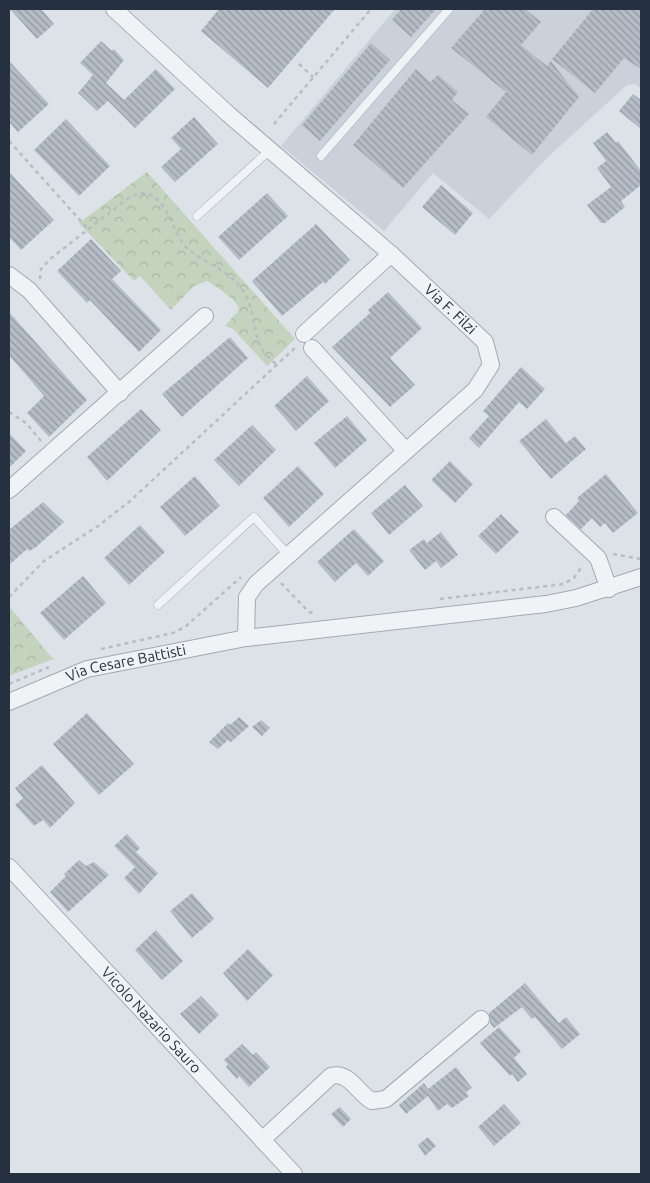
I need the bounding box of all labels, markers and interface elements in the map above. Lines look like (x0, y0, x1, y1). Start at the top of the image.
street label: Via F. Filzi (421, 281, 480, 337)
street label: Via Cesare Battisti (63, 641, 187, 685)
street label: Vicolo Nazario Sauro (98, 963, 205, 1076)

